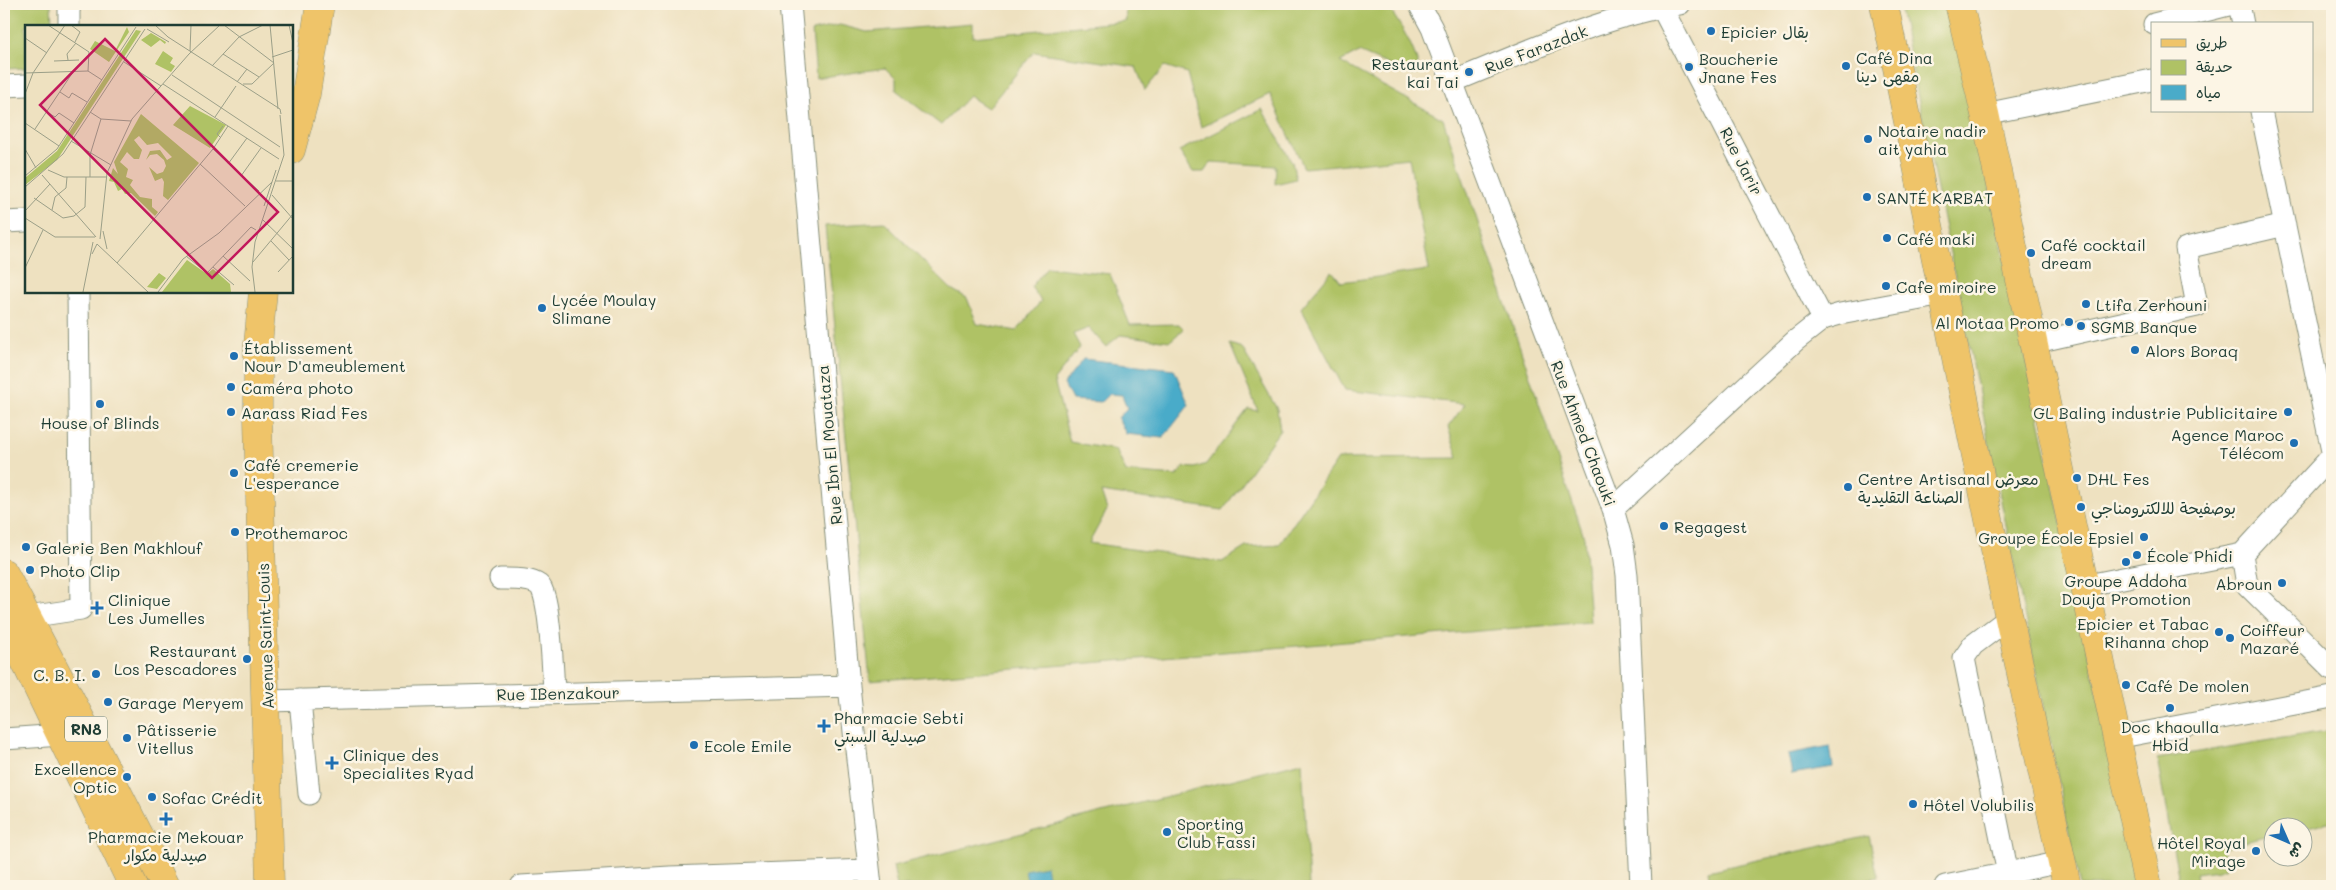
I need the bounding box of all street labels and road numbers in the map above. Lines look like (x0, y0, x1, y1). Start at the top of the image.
street label: Rue Farazdak (1482, 20, 1590, 78)
street label: Rue Jarir (1716, 123, 1768, 199)
street label: Rue Ahmed Chaouki (1547, 357, 1621, 509)
street label: Rue Ibn El Mouataza (812, 364, 846, 526)
street label: Avenue Saint-Louis (252, 563, 278, 709)
street label: Rue IBenzakour (496, 681, 620, 705)
road number: RN8 (65, 716, 107, 742)

